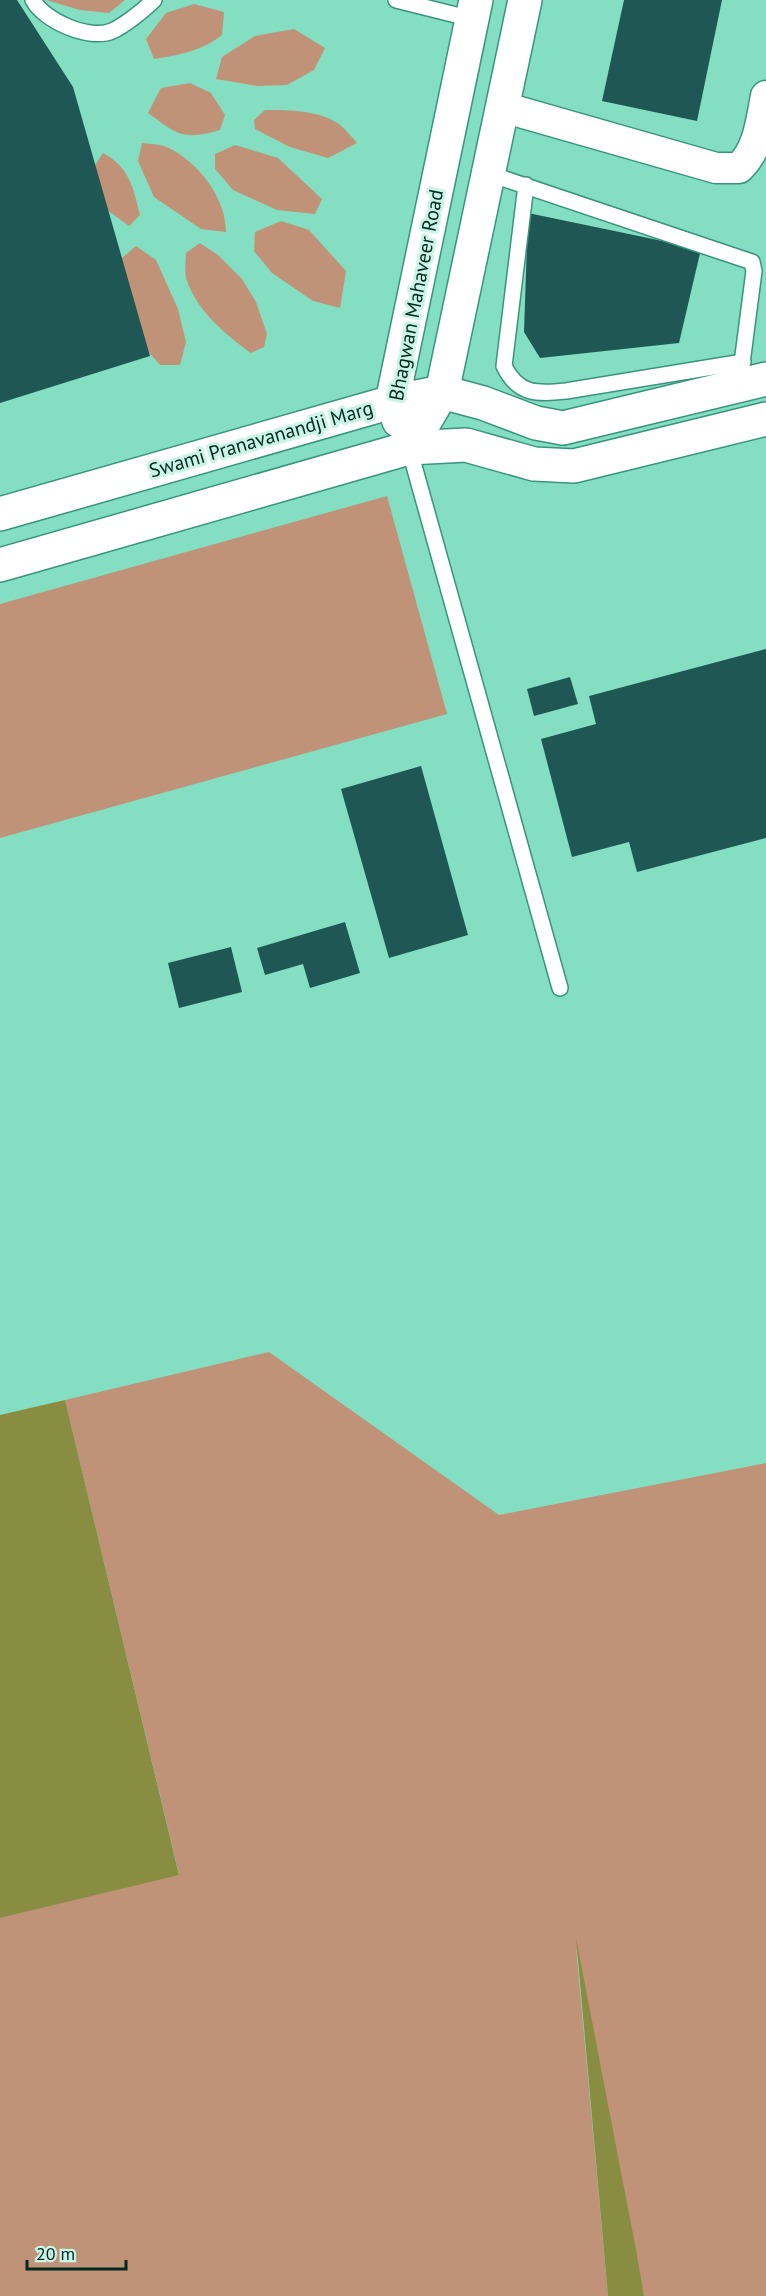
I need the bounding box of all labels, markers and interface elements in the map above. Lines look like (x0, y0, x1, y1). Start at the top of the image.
street label: Bhagwan Mahaveer Road (383, 187, 449, 403)
street label: Swami Pranavanandji Marg (146, 395, 376, 483)
scale bar (27, 2233, 126, 2271)
text: 20 m (36, 2242, 75, 2265)

